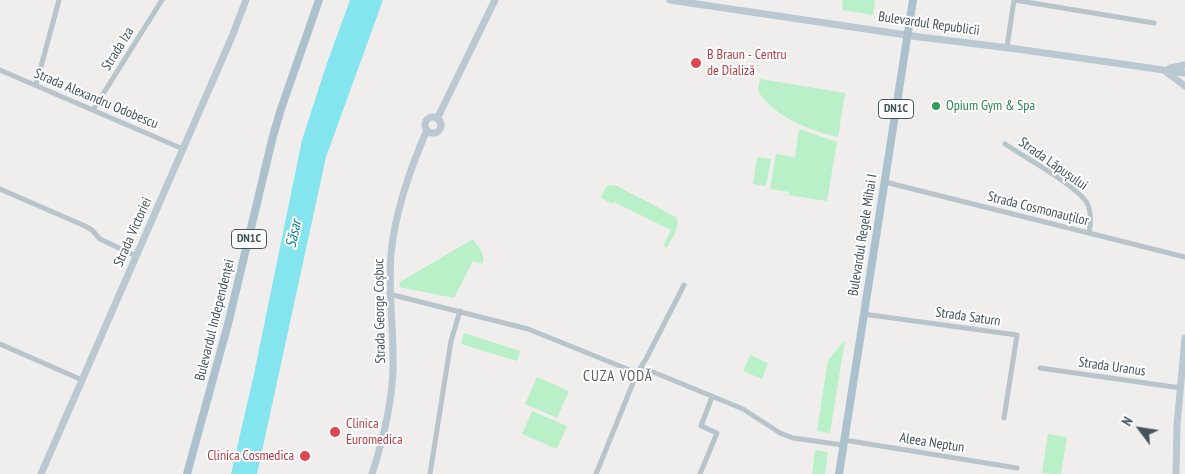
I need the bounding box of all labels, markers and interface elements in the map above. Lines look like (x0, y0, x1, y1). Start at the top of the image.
street label: Bulevardul Republicii (877, 9, 981, 39)
street label: Strada Iza (98, 24, 138, 74)
place label: B Braun - Centru de Dializă (707, 47, 787, 80)
marker: B Braun - Centru de Dializă (689, 56, 703, 70)
street label: Strada Alexandru Odobescu (31, 65, 161, 133)
place label: Opium Gym & Spa (946, 98, 1035, 114)
road number: DN1C (878, 100, 914, 118)
marker: Opium Gym & Spa (930, 100, 942, 112)
street label: Strada Lăpușului (1015, 134, 1091, 194)
street label: Bulevardul Regele Mihai I (845, 173, 881, 297)
street label: Strada Cosmonauților (986, 188, 1090, 230)
street label: Strada Victoriei (110, 195, 156, 269)
water label: Săsar (282, 219, 306, 249)
road number: DN1C (232, 230, 266, 248)
street label: Bulevardul Independenței (192, 258, 238, 382)
street label: Strada George Coșbuc (371, 258, 389, 364)
street label: Strada Saturn (934, 304, 1002, 330)
street label: Strada Uranus (1077, 354, 1147, 380)
district label: CUZA VODĂ (582, 368, 654, 386)
north arrow (1115, 404, 1165, 454)
text: N (1117, 413, 1137, 429)
place label: Clinica Euromedica (346, 416, 403, 448)
marker: Clinica Euromedica (328, 425, 342, 439)
street label: Aleea Neptun (898, 430, 966, 456)
place label: Clinica Cosmedica (207, 448, 294, 464)
marker: Clinica Cosmedica (298, 449, 312, 463)

